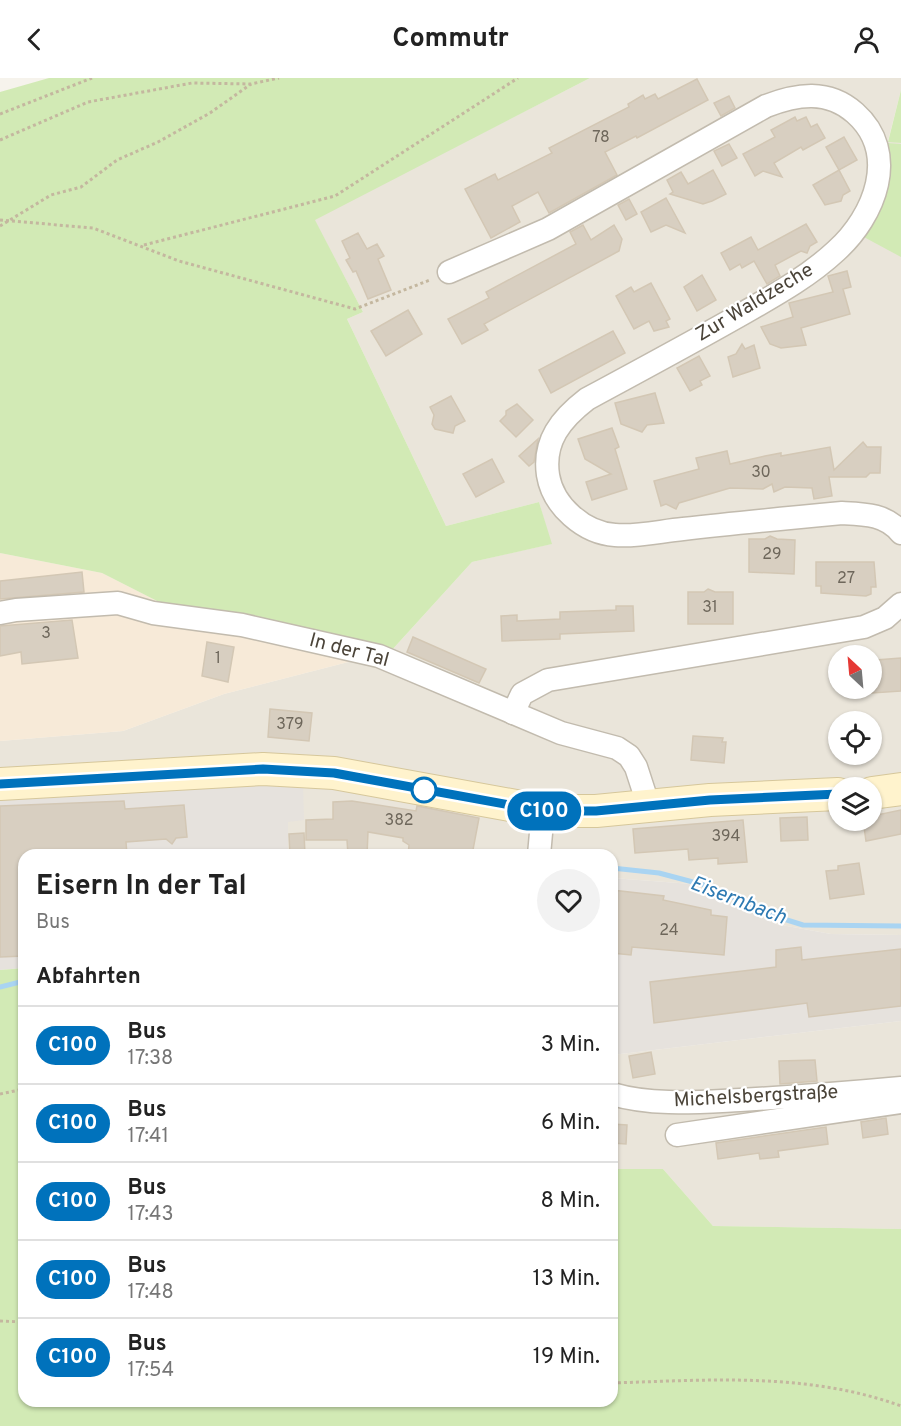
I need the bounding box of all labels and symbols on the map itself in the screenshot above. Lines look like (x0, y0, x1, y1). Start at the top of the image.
house number: 78 (592, 128, 610, 148)
street label: Zur Waldzeche (691, 258, 819, 348)
house number: 30 (751, 463, 771, 483)
house number: 29 (762, 545, 782, 565)
house number: 27 (837, 569, 855, 589)
house number: 31 (702, 598, 718, 618)
house number: 3 (41, 624, 51, 644)
street label: In der Tal (306, 628, 392, 674)
north arrow (828, 645, 882, 699)
house number: 1 (215, 649, 221, 669)
house number: 379 (276, 715, 304, 735)
unlabelled marker (411, 777, 437, 803)
line badge: C100 (502, 792, 586, 830)
house number: 382 (385, 811, 413, 831)
house number: 394 (712, 827, 740, 847)
water label: Eisernbach (686, 870, 790, 932)
house number: 24 (659, 921, 679, 941)
street label: Michelsbergstraße (673, 1080, 839, 1114)

